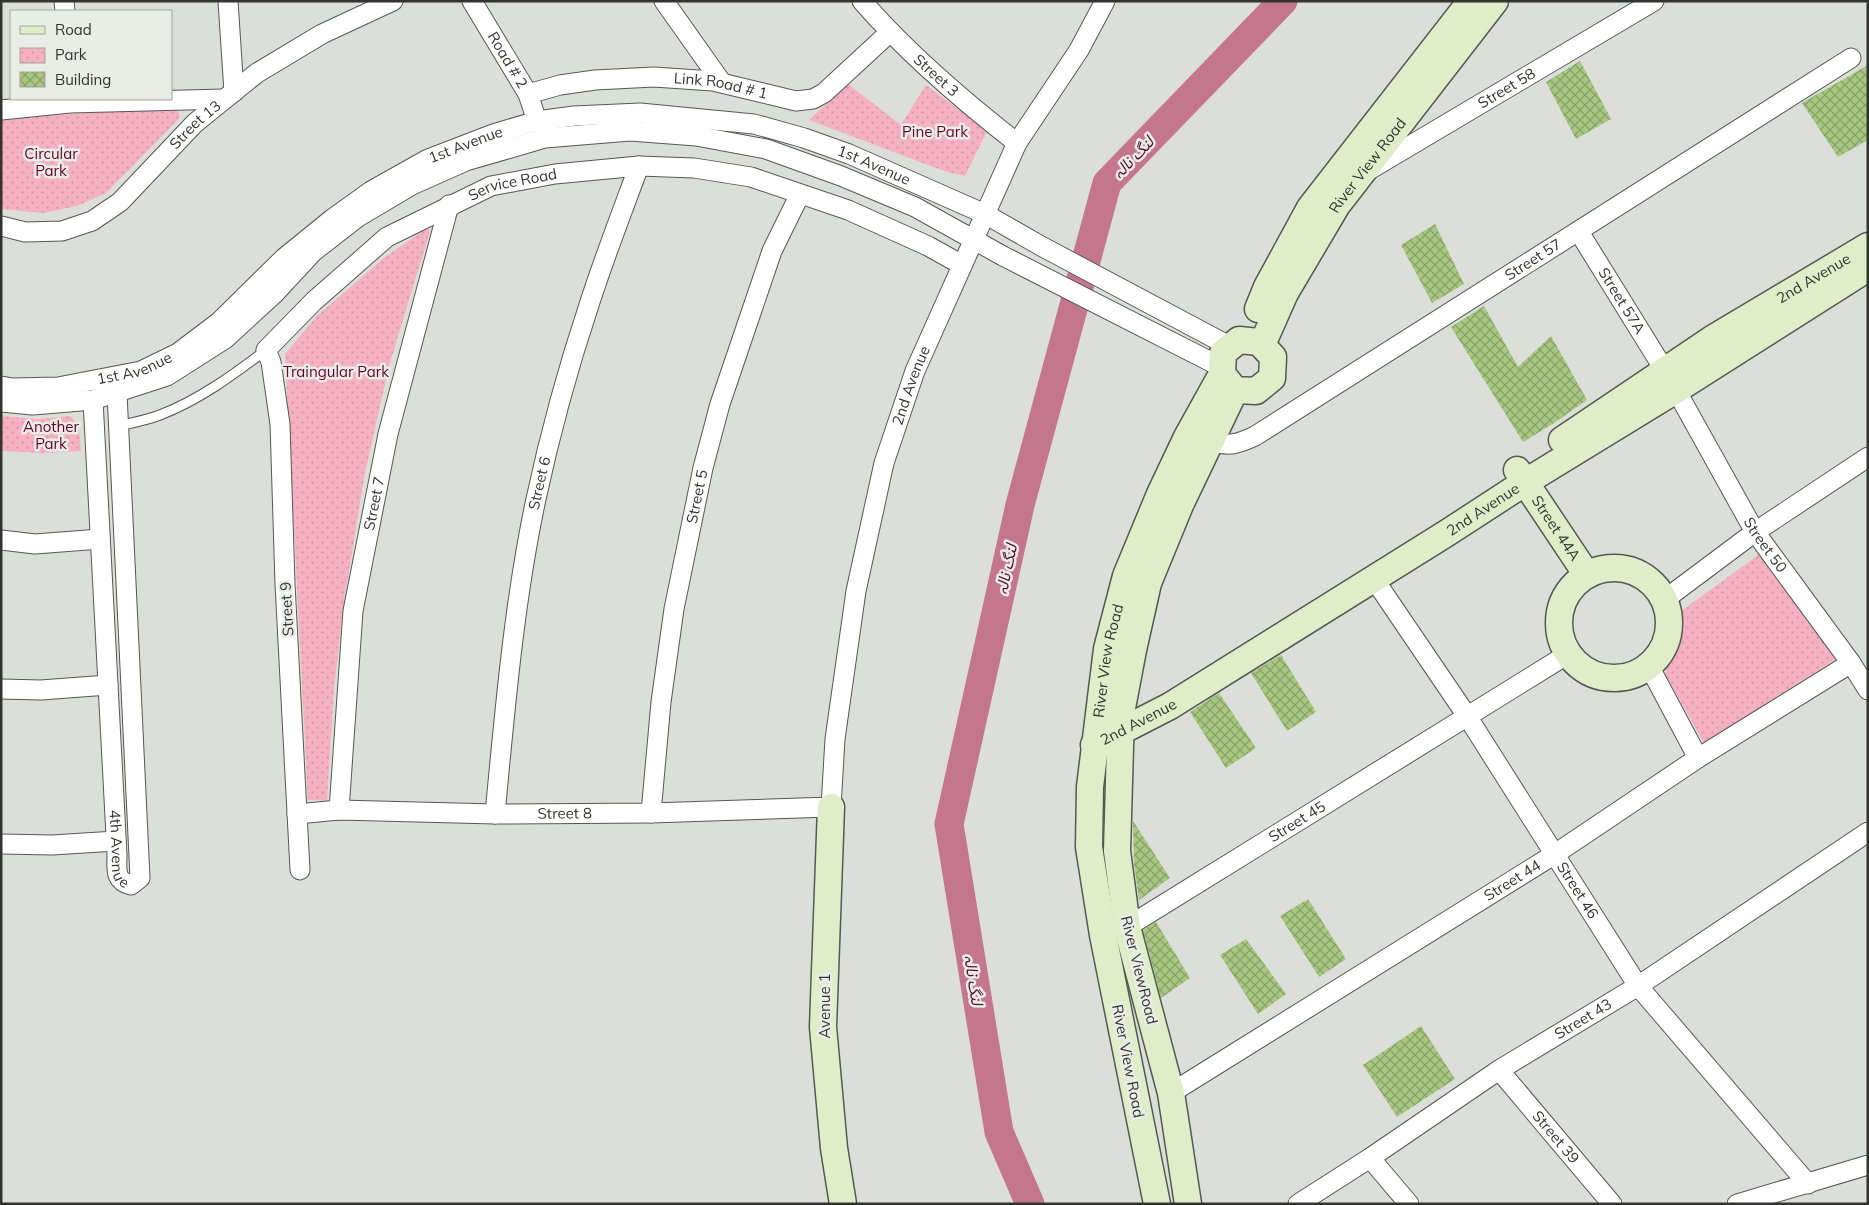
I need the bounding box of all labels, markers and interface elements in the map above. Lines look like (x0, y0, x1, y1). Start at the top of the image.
legend (10, 10, 172, 100)
text: Road (55, 20, 92, 39)
street label: Road # 2 (484, 28, 532, 92)
text: Park (55, 45, 87, 64)
street label: Street 3 (910, 50, 963, 100)
street label: Street 58 (1474, 64, 1539, 112)
street label: Link Road # 1 (673, 68, 769, 103)
text: Building (55, 70, 111, 89)
street label: Street 13 (165, 96, 224, 153)
street label: River View Road (1324, 114, 1410, 216)
street label: 1st Avenue (426, 122, 505, 167)
park label: Pine Park (902, 122, 968, 141)
water label: لنگ نالہ (1108, 131, 1159, 182)
street label: 1st Avenue (835, 141, 914, 189)
park label: Circular Park (24, 144, 78, 180)
street label: Service Road (465, 164, 558, 205)
street label: Street 57 (1501, 234, 1565, 284)
street label: 2nd Avenue (1773, 249, 1854, 307)
street label: Street 57A (1594, 264, 1650, 337)
street label: 2nd Avenue (887, 343, 934, 427)
street label: 1st Avenue (95, 347, 175, 388)
park label: Traingular Park (283, 362, 389, 381)
park label: Another Park (23, 417, 80, 453)
street label: Street 6 (524, 454, 554, 512)
street label: Street 5 (682, 468, 711, 525)
street label: Street 7 (359, 475, 388, 532)
street label: 2nd Avenue (1443, 479, 1523, 540)
street label: Street 44A (1528, 492, 1585, 564)
street label: Street 50 (1740, 514, 1792, 576)
water label: لنگ نالہ (991, 541, 1021, 596)
street label: Street 9 (276, 581, 297, 637)
street label: River View Road (1089, 602, 1127, 719)
street label: 2nd Avenue (1097, 694, 1180, 749)
street label: Street 45 (1265, 797, 1329, 846)
street label: Street 8 (537, 803, 592, 823)
street label: 4th Avenue (106, 809, 133, 892)
street label: Street 44 (1480, 855, 1544, 905)
street label: Street 46 (1553, 858, 1603, 922)
street label: River ViewRoad (1117, 914, 1162, 1026)
water label: لنگ نالہ (960, 954, 988, 1008)
street label: Avenue 1 (815, 973, 834, 1039)
street label: Street 43 (1551, 994, 1615, 1043)
street label: River View Road (1108, 1003, 1149, 1119)
street label: Street 39 (1528, 1107, 1584, 1167)

